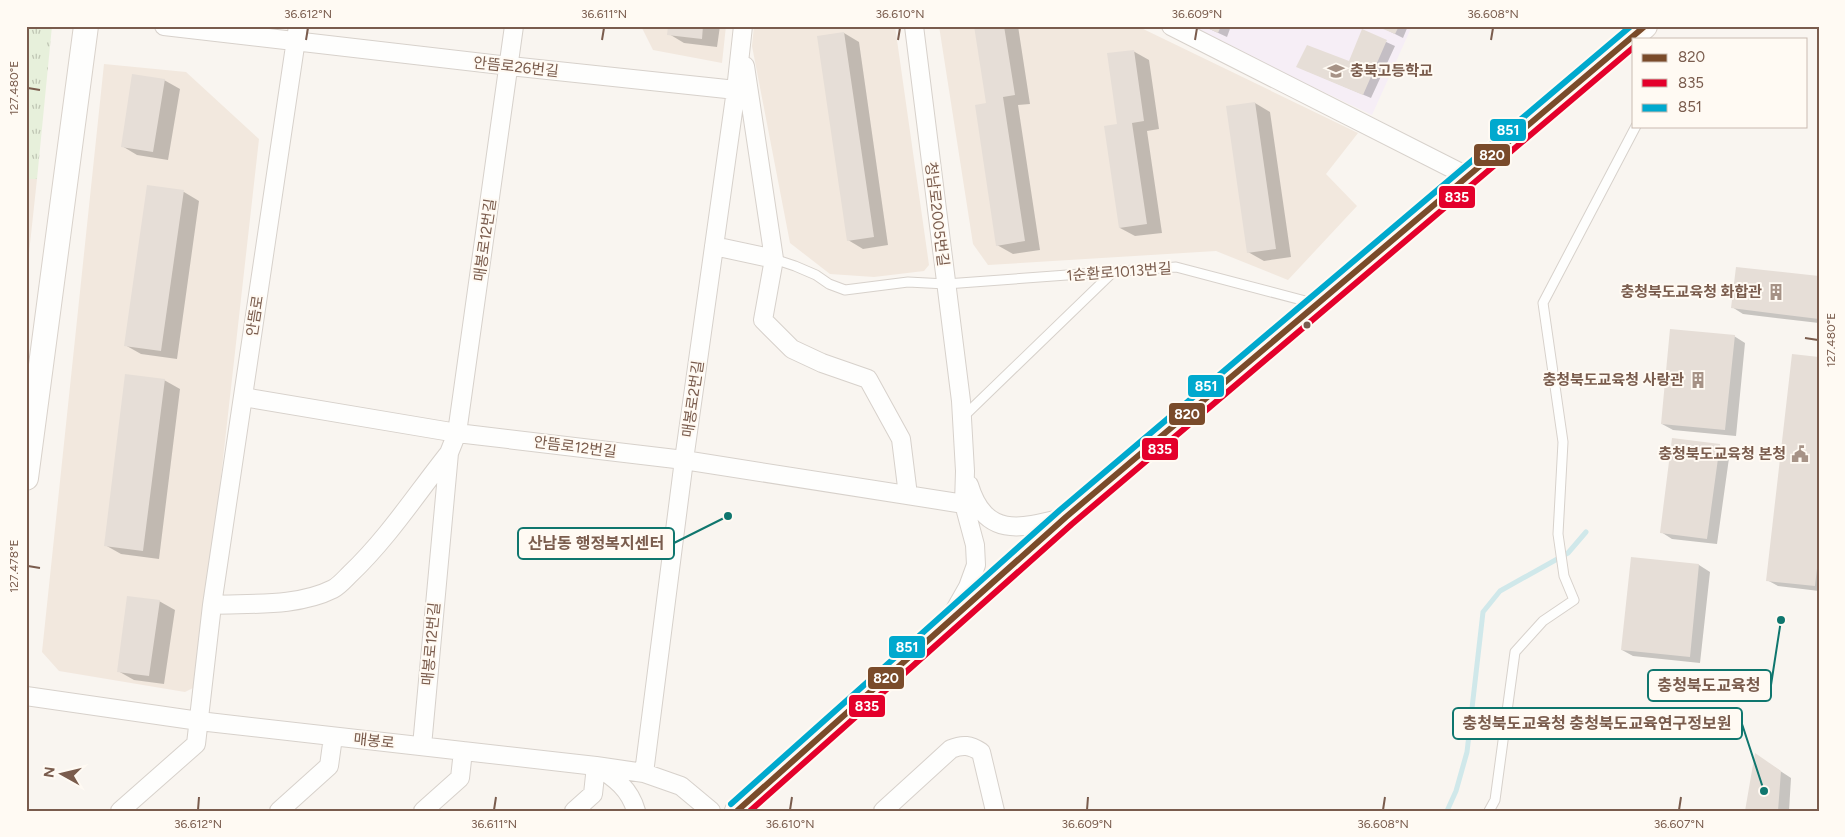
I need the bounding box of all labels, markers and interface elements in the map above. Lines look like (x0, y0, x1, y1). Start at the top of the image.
text: 36.612°N (284, 7, 332, 21)
text: 36.611°N (581, 7, 627, 21)
text: 36.610°N (876, 7, 924, 21)
text: 36.609°N (1172, 7, 1222, 21)
text: 36.608°N (1467, 7, 1519, 21)
legend (1632, 38, 1808, 128)
text: 820 (1678, 48, 1705, 66)
street label: 안뜸로26번길 (472, 54, 560, 80)
text: 127.480°E (7, 61, 21, 115)
school or university icon: 충북고등학교 (1326, 61, 1346, 81)
place label: 충북고등학교 (1350, 62, 1433, 80)
text: 835 (1678, 74, 1704, 92)
text: 851 (1678, 98, 1702, 116)
line badge: 851 (1489, 118, 1527, 142)
text: 851 (1497, 122, 1519, 139)
line badge: 820 (1473, 143, 1511, 167)
text: 820 (1479, 147, 1505, 164)
street label: 청남로2005번길 (922, 161, 952, 267)
line badge: 835 (1438, 185, 1476, 209)
text: 835 (1445, 189, 1469, 206)
street label: 매봉로12번길 (470, 197, 500, 283)
street label: 1순환로1013번길 (1066, 259, 1172, 285)
building icon: 충청북도교육청 화합관 (1766, 282, 1786, 302)
place label: 충청북도교육청 화합관 (1620, 283, 1762, 301)
street label: 안뜸로 (243, 294, 267, 338)
text: 127.480°E (1824, 313, 1838, 367)
unlabelled marker (1302, 320, 1312, 330)
street label: 매봉로2번길 (679, 359, 707, 439)
building icon: 충청북도교육청 사랑관 (1688, 370, 1708, 390)
place label: 충청북도교육청 사랑관 (1542, 371, 1684, 389)
line badge: 851 (1187, 374, 1225, 398)
text: 851 (1195, 378, 1217, 395)
line badge: 820 (1168, 402, 1206, 426)
text: 820 (1174, 406, 1200, 423)
street label: 안뜸로12번길 (532, 433, 618, 461)
line badge: 835 (1141, 437, 1179, 461)
text: 835 (1148, 441, 1172, 458)
public building icon: 충청북도교육청 본청 (1790, 444, 1810, 464)
place label: 충청북도교육청 본청 (1658, 445, 1786, 463)
callout: 산남동 행정복지센터 (518, 528, 674, 559)
text: 산남동 행정복지센터 (528, 534, 664, 553)
text: 127.478°E (7, 539, 21, 593)
street label: 매봉로12번길 (418, 602, 444, 686)
line badge: 851 (888, 635, 926, 659)
text: 851 (896, 639, 918, 656)
line badge: 820 (867, 666, 905, 690)
text: 820 (873, 670, 899, 687)
callout: 충청북도교육청 (1648, 670, 1771, 701)
text: 충청북도교육청 (1657, 676, 1761, 695)
line badge: 835 (848, 694, 886, 718)
text: 835 (855, 698, 879, 715)
callout: 충청북도교육청 충청북도교육연구정보원 (1453, 708, 1742, 739)
text: 충청북도교육청 충청북도교육연구정보원 (1463, 714, 1731, 733)
street label: 매봉로 (352, 730, 396, 752)
north arrow (38, 750, 88, 800)
text: N (40, 766, 59, 779)
text: 36.612°N (174, 817, 222, 831)
text: 36.611°N (471, 817, 517, 831)
text: 36.610°N (766, 817, 814, 831)
text: 36.609°N (1062, 817, 1112, 831)
text: 36.608°N (1357, 817, 1409, 831)
text: 36.607°N (1654, 817, 1704, 831)

